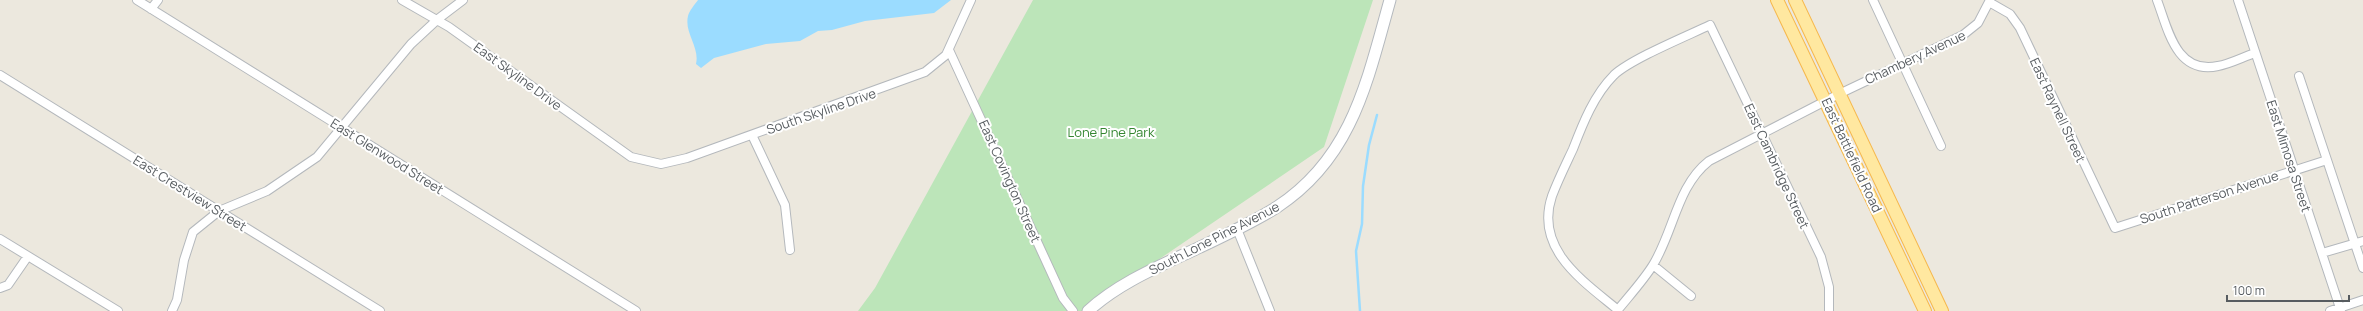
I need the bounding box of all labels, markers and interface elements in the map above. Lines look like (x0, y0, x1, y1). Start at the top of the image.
street label: Chambery Avenue (1862, 26, 1969, 88)
street label: East Skyline Drive (470, 38, 566, 114)
street label: East Raynell Street (2026, 55, 2090, 165)
street label: South Skyline Drive (764, 84, 878, 138)
street label: East Battlefield Road (1818, 95, 1886, 215)
street label: East Mimosa Street (2262, 98, 2316, 214)
street label: East Cambridge Street (1740, 101, 1814, 231)
street label: East Glenwood Street (327, 114, 447, 198)
street label: East Covington Street (975, 117, 1045, 245)
park label: Lone Pine Park (1068, 123, 1155, 141)
street label: East Crestview Street (130, 151, 250, 235)
street label: South Patterson Avenue (2137, 166, 2281, 228)
street label: South Lone Pine Avenue (1146, 197, 1283, 279)
scale bar (2227, 277, 2349, 303)
text: 100 m (2233, 282, 2265, 299)

